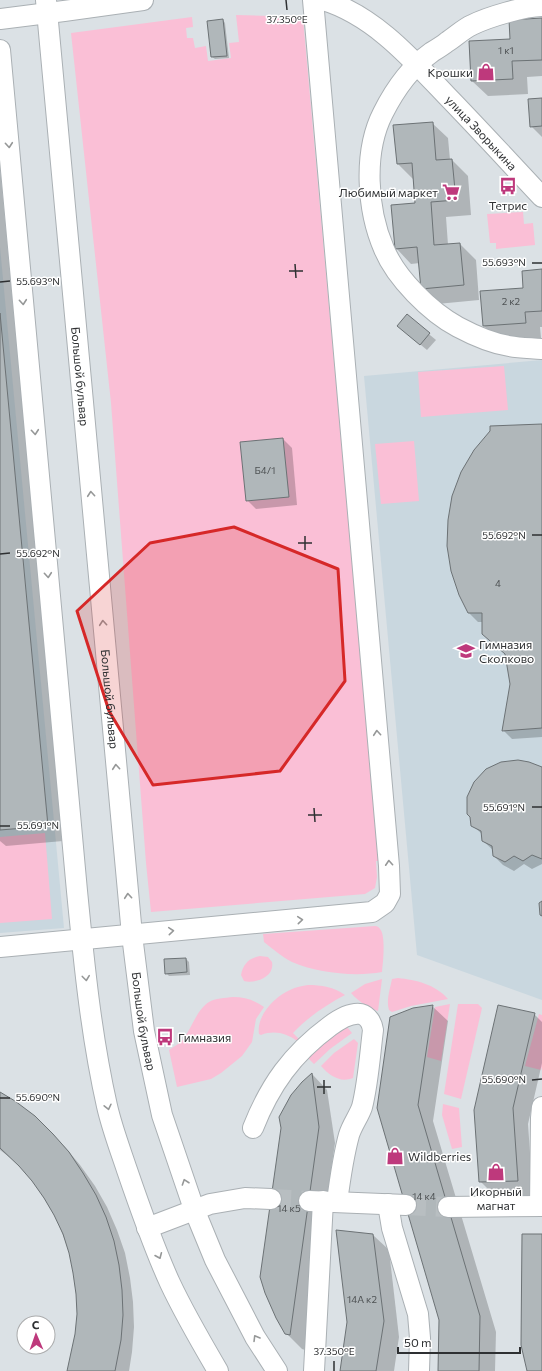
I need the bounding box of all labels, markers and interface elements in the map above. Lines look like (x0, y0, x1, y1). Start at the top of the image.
text: 37.350°E (266, 13, 308, 25)
house number: 1 к1 (498, 44, 514, 56)
shop icon: Крошки (476, 62, 496, 82)
place label: Крошки (427, 65, 473, 79)
street label: улица Зворыкина (443, 92, 520, 173)
one-way arrow (4, 142, 13, 148)
bus stop icon: Тетрис (498, 176, 518, 196)
supermarket icon: Любимый маркет (441, 182, 461, 202)
place label: Любимый маркет (339, 185, 438, 199)
place label: Тетрис (489, 198, 527, 212)
text: 55.693°N (482, 256, 526, 268)
text: 55.693°N (16, 275, 60, 287)
house number: 2 к2 (502, 295, 521, 307)
one-way arrow (19, 299, 28, 305)
street label: Большой бульвар (69, 326, 92, 427)
one-way arrow (31, 429, 40, 435)
house number: Б4/1 (255, 464, 276, 476)
one-way arrow (87, 491, 96, 497)
text: 55.692°N (482, 529, 526, 541)
text: 55.692°N (16, 547, 60, 559)
one-way arrow (44, 572, 53, 578)
house number: 4 (495, 577, 501, 589)
one-way arrow (99, 620, 108, 626)
place label: Гимназия Сколково (479, 637, 534, 665)
school or university icon: Гимназия Сколково (456, 641, 476, 661)
street label: Большой бульвар (99, 649, 122, 749)
one-way arrow (373, 730, 382, 736)
one-way arrow (112, 764, 121, 770)
text: 55.691°N (483, 801, 525, 813)
text: 55.691°N (17, 819, 59, 831)
one-way arrow (384, 860, 393, 866)
one-way arrow (124, 893, 133, 899)
one-way arrow (297, 915, 303, 924)
one-way arrow (168, 927, 174, 936)
street label: Большой бульвар (130, 971, 159, 1072)
one-way arrow (81, 975, 90, 981)
bus stop icon: Гимназия (155, 1027, 175, 1047)
place label: Гимназия (178, 1030, 231, 1044)
text: 55.690°N (482, 1073, 526, 1085)
text: 55.690°N (16, 1091, 60, 1103)
one-way arrow (103, 1103, 111, 1110)
shop icon: Wildberries (385, 1146, 405, 1166)
place label: Wildberries (408, 1149, 471, 1163)
shop icon: Икорный магнат (486, 1162, 506, 1182)
one-way arrow (181, 1179, 190, 1186)
place label: Икорный магнат (470, 1184, 522, 1212)
house number: 14 к4 (412, 1190, 436, 1202)
house number: 14 к5 (277, 1202, 301, 1214)
one-way arrow (154, 1252, 162, 1259)
house number: 14А к2 (347, 1293, 377, 1305)
north arrow (16, 1315, 56, 1355)
text: С (32, 1318, 40, 1331)
scale bar (398, 1329, 520, 1355)
one-way arrow (254, 1335, 261, 1342)
text: 50 m (404, 1335, 432, 1349)
text: 37.350°E (313, 1345, 355, 1357)

